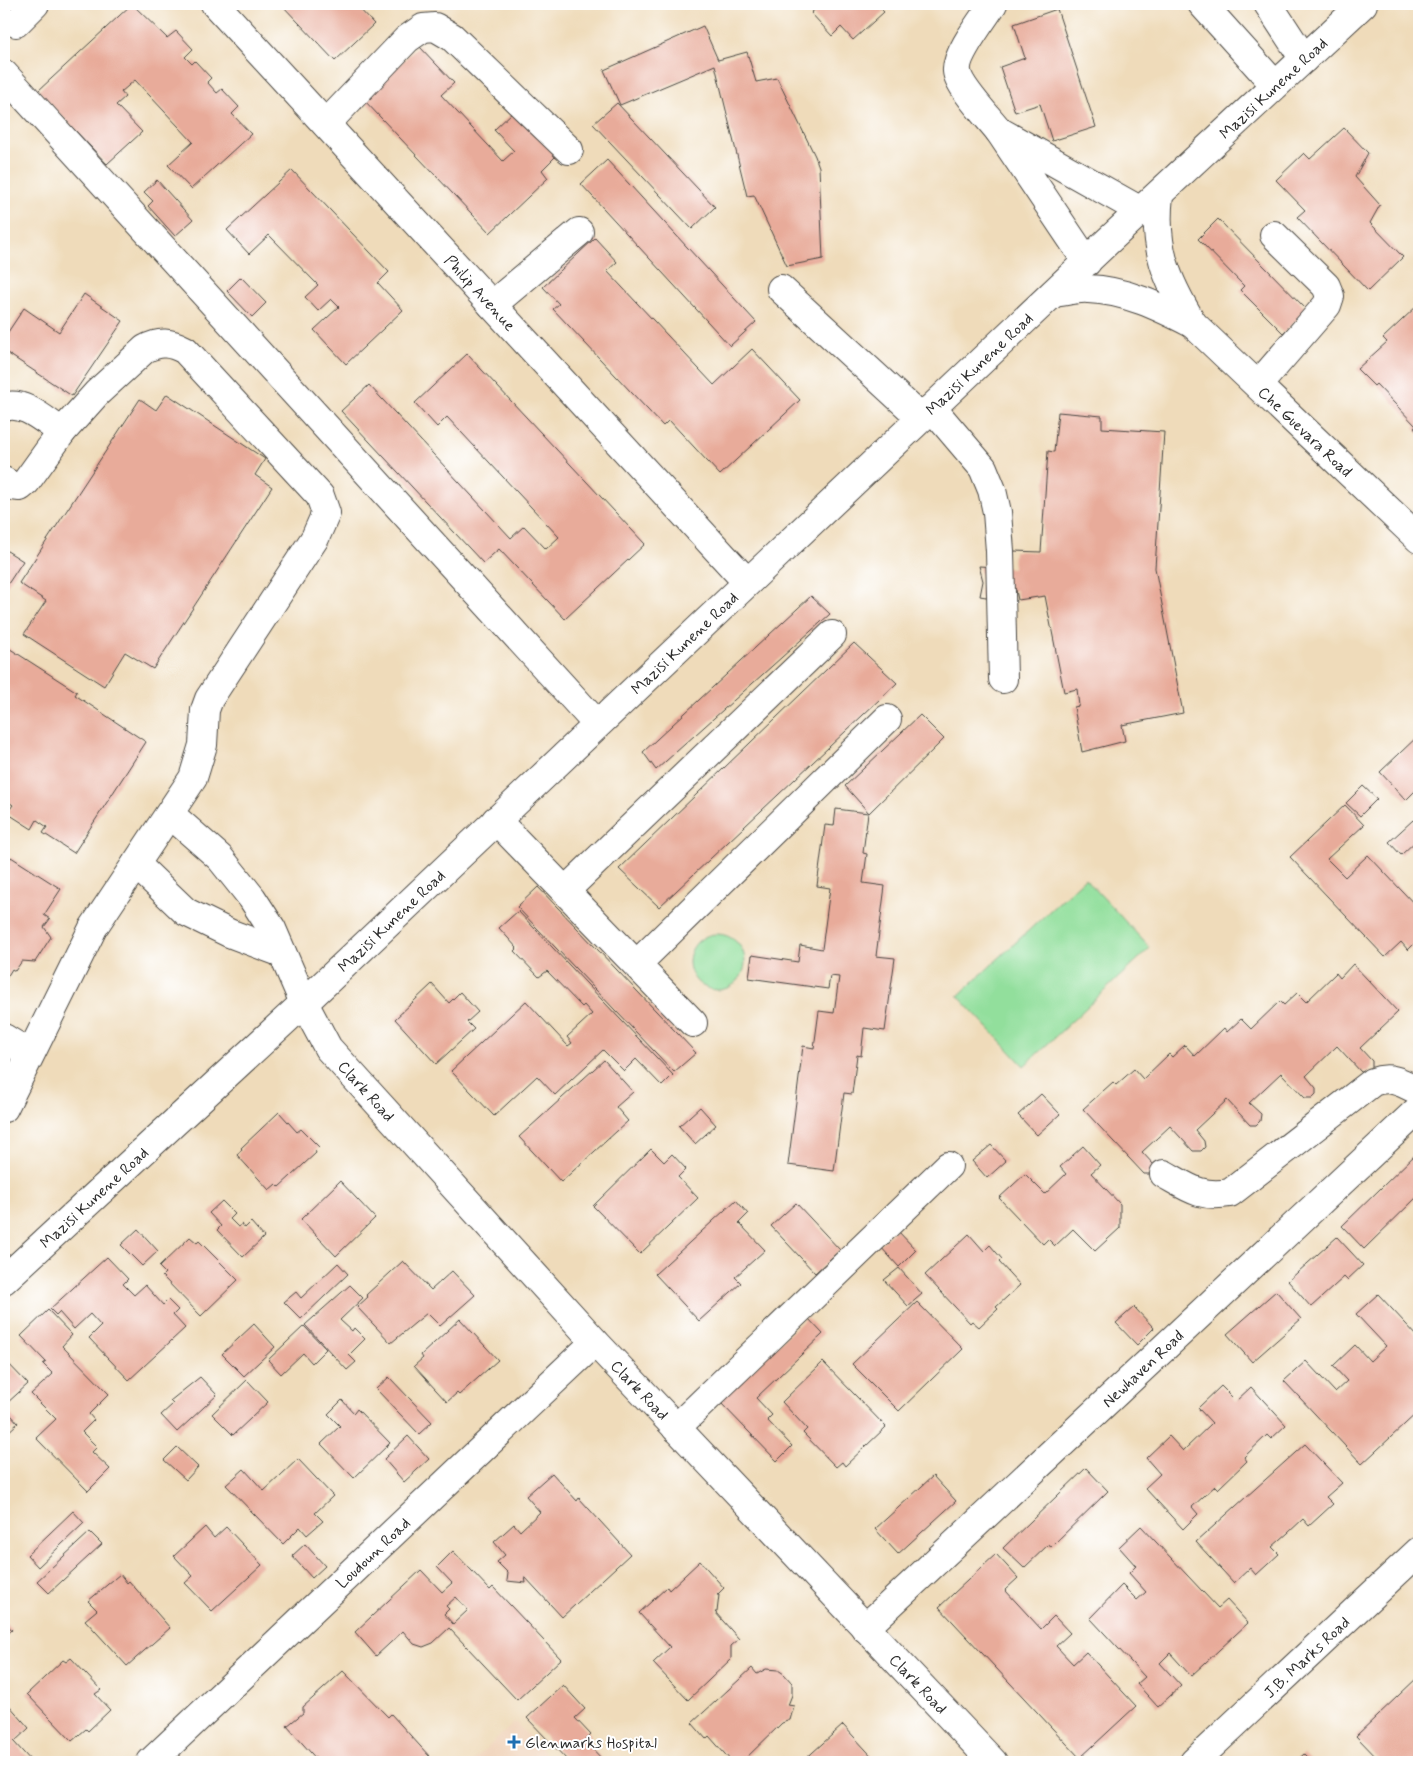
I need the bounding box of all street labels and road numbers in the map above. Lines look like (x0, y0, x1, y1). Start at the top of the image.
street label: Mazisi Kunene Road (1215, 33, 1332, 145)
street label: Philip Avenue (439, 251, 520, 336)
street label: Mazisi Kunene Road (922, 309, 1038, 421)
street label: Che Guevara Road (1253, 382, 1356, 482)
street label: Mazisi Kunene Road (627, 588, 743, 700)
street label: Mazisi Kunene Road (334, 866, 450, 978)
street label: Clark Road (333, 1057, 399, 1127)
street label: Mazisi Kunene Road (36, 1143, 153, 1254)
street label: Newhaven Road (1098, 1326, 1189, 1413)
street label: Clark Road (605, 1356, 673, 1425)
street label: Loudoun Road (332, 1513, 415, 1594)
street label: J.B. Marks Road (1260, 1612, 1355, 1703)
street label: Clark Road (884, 1650, 951, 1719)

